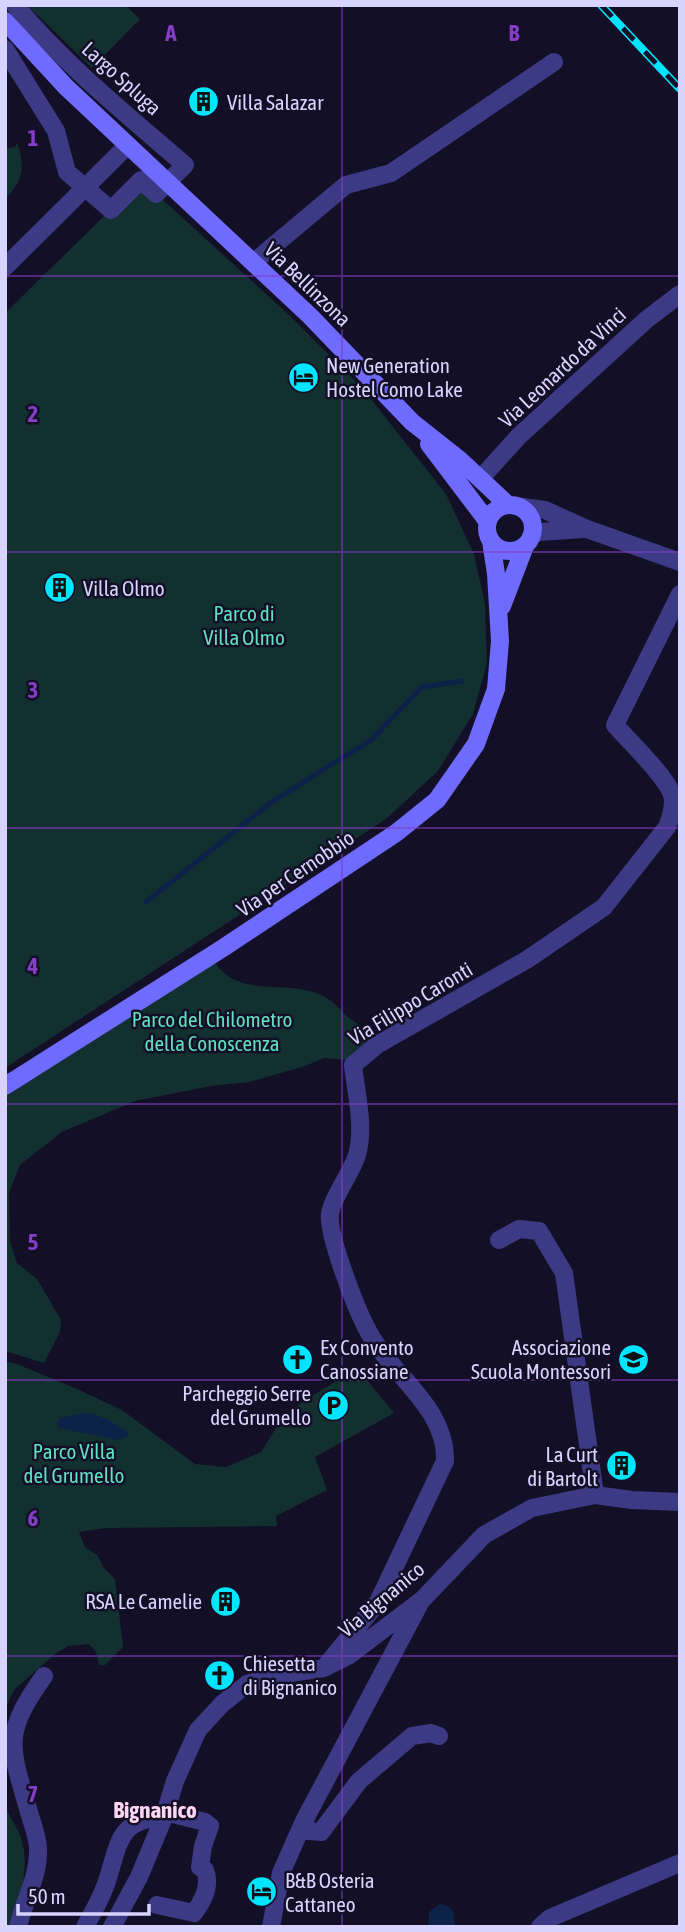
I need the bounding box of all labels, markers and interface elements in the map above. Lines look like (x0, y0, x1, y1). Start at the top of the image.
text: A (164, 20, 177, 46)
text: B (509, 20, 520, 46)
street label: Largo Spluga (78, 36, 166, 120)
building icon: Villa Salazar (187, 85, 221, 119)
place label: Villa Salazar (227, 90, 324, 114)
text: 1 (28, 125, 39, 151)
street label: Via Bellinzona (260, 237, 356, 331)
street label: Via Leonardo da Vinci (494, 302, 630, 432)
place label: New Generation Hostel Como Lake (326, 353, 463, 401)
hotel icon: New Generation Hostel Como Lake (286, 360, 320, 394)
text: 2 (28, 401, 38, 427)
building icon: Villa Olmo (43, 571, 77, 605)
place label: Villa Olmo (83, 576, 165, 600)
park label: Parco di Villa Olmo (203, 601, 285, 649)
text: 3 (28, 677, 38, 703)
street label: Via per Cernobbio (232, 825, 358, 921)
text: 4 (27, 953, 39, 979)
street label: Via Filippo Caronti (344, 957, 476, 1049)
park label: Parco del Chilometro della Conoscenza (132, 1007, 292, 1055)
text: 5 (28, 1229, 39, 1255)
place label: Ex Convento Canossiane (320, 1335, 414, 1383)
place label: Associazione Scuola Montessori (471, 1335, 611, 1383)
church icon: Ex Convento Canossiane (280, 1342, 314, 1376)
school or university icon: Associazione Scuola Montessori (617, 1342, 651, 1376)
place label: Parcheggio Serre del Grumello (182, 1381, 311, 1429)
parking icon: Parcheggio Serre del Grumello (317, 1388, 351, 1422)
park label: Parco Villa del Grumello (24, 1439, 124, 1487)
place label: La Curt di Bartolt (527, 1442, 598, 1490)
building icon: La Curt di Bartolt (604, 1449, 638, 1483)
text: 6 (28, 1505, 39, 1531)
street label: Via Bignanico (333, 1556, 429, 1642)
building icon: RSA Le Camelie (208, 1584, 242, 1618)
place label: RSA Le Camelie (85, 1589, 202, 1613)
place label: Chiesetta di Bignanico (243, 1651, 337, 1699)
church icon: Chiesetta di Bignanico (203, 1658, 237, 1692)
text: 7 (28, 1781, 38, 1807)
district label: Bignanico (113, 1797, 197, 1823)
place label: B&B Osteria Cattaneo (285, 1868, 375, 1916)
scale bar (18, 1872, 149, 1916)
hotel icon: B&B Osteria Cattaneo (245, 1875, 279, 1909)
text: 50 m (28, 1884, 66, 1908)

